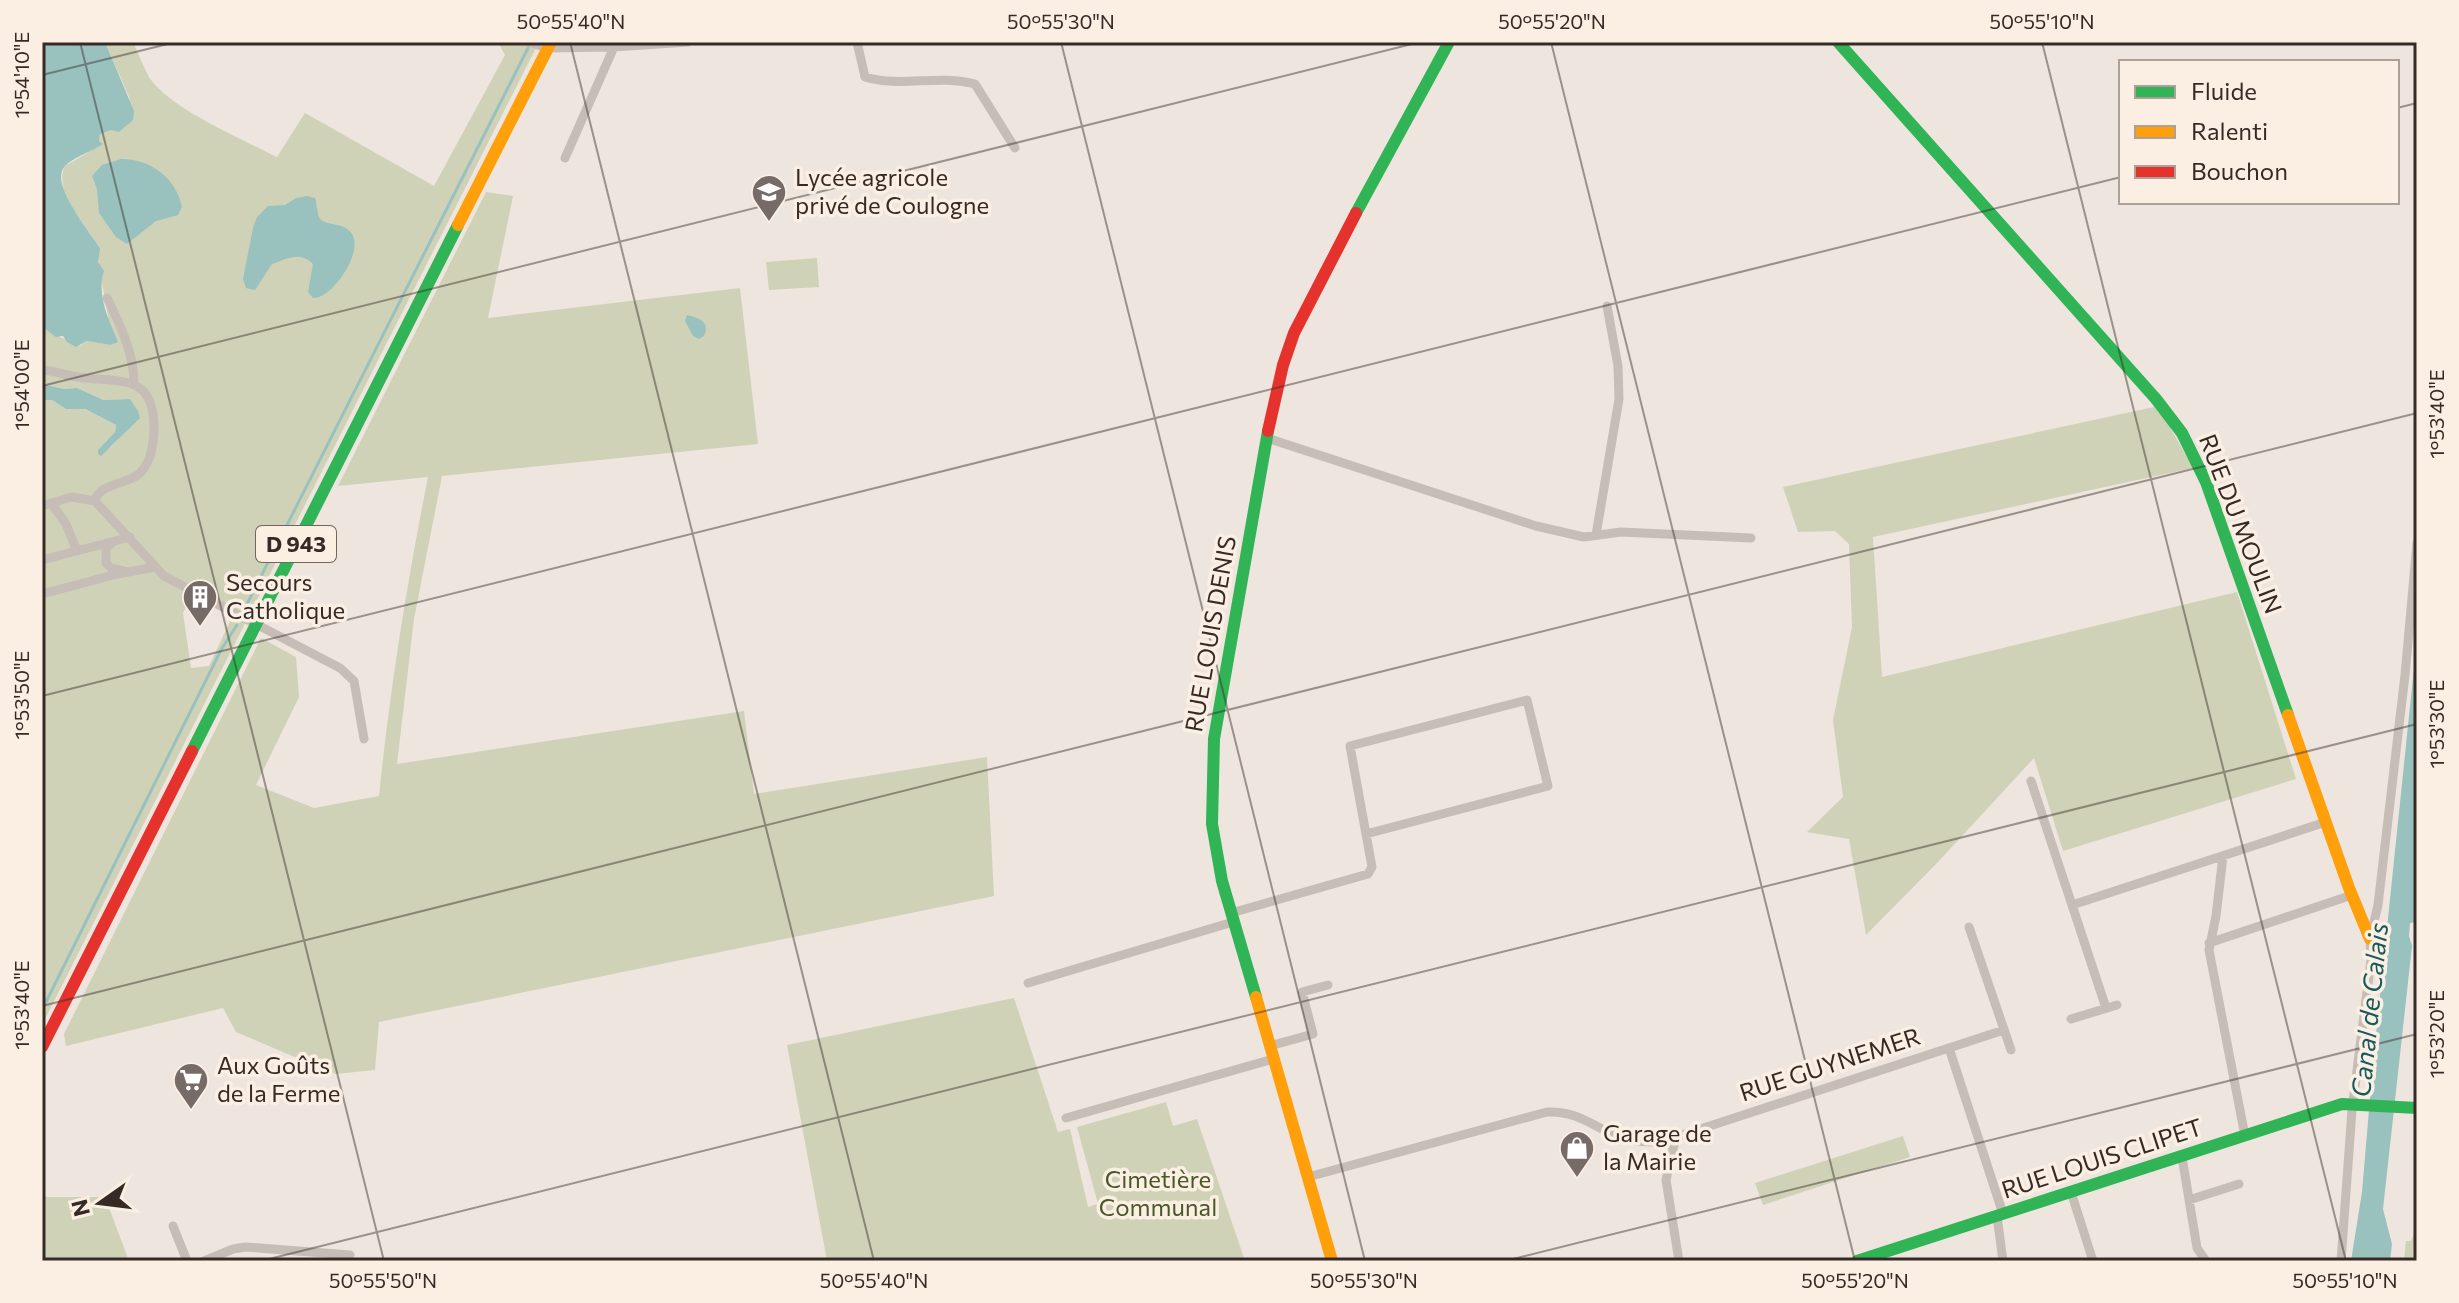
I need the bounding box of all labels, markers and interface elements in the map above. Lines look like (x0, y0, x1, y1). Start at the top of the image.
text: 50°55'40"N (517, 9, 625, 33)
text: 50°55'30"N (1007, 9, 1115, 33)
text: 50°55'20"N (1498, 9, 1606, 33)
text: 50°55'10"N (1989, 9, 2095, 33)
text: 1°54'10"E (9, 32, 33, 118)
legend (2119, 60, 2399, 204)
text: Fluide (2191, 76, 2257, 105)
text: Ralenti (2191, 116, 2268, 145)
text: Bouchon (2191, 156, 2288, 185)
place label: Lycée agricole privé de Coulogne (795, 162, 989, 219)
school or university icon: Lycée agricole privé de Coulogne (750, 173, 788, 223)
text: 1°54'00"E (9, 339, 33, 431)
text: 1°53'40"E (2424, 369, 2448, 459)
street label: RUE DU MOULIN (2194, 430, 2289, 617)
road number: D 943 (256, 526, 336, 562)
street label: RUE LOUIS DENIS (1178, 533, 1241, 734)
place label: Secours Catholique (226, 567, 345, 624)
building icon: Secours Catholique (181, 578, 219, 628)
text: 1°53'50"E (9, 651, 33, 739)
text: 1°53'30"E (2424, 680, 2448, 768)
water label: Canal de Calais (2344, 921, 2393, 1099)
text: 1°53'40"E (9, 960, 33, 1050)
text: 1°53'20"E (2424, 990, 2448, 1078)
street label: RUE GUYNEMER (1735, 1021, 1924, 1106)
place label: Aux Goûts de la Ferme (217, 1050, 340, 1107)
supermarket icon: Aux Goûts de la Ferme (172, 1061, 210, 1111)
street label: RUE LOUIS CLIPET (1997, 1111, 2206, 1204)
place label: Garage de la Mairie (1603, 1118, 1712, 1175)
shop icon: Garage de la Mairie (1558, 1129, 1596, 1179)
north arrow (60, 1163, 140, 1243)
park label: Cimetière Communal (1099, 1164, 1217, 1221)
text: N (65, 1197, 95, 1219)
text: 50°55'50"N (329, 1268, 437, 1292)
text: 50°55'40"N (820, 1268, 928, 1292)
text: 50°55'30"N (1310, 1268, 1418, 1292)
text: 50°55'20"N (1801, 1268, 1909, 1292)
text: 50°55'10"N (2292, 1268, 2398, 1292)

